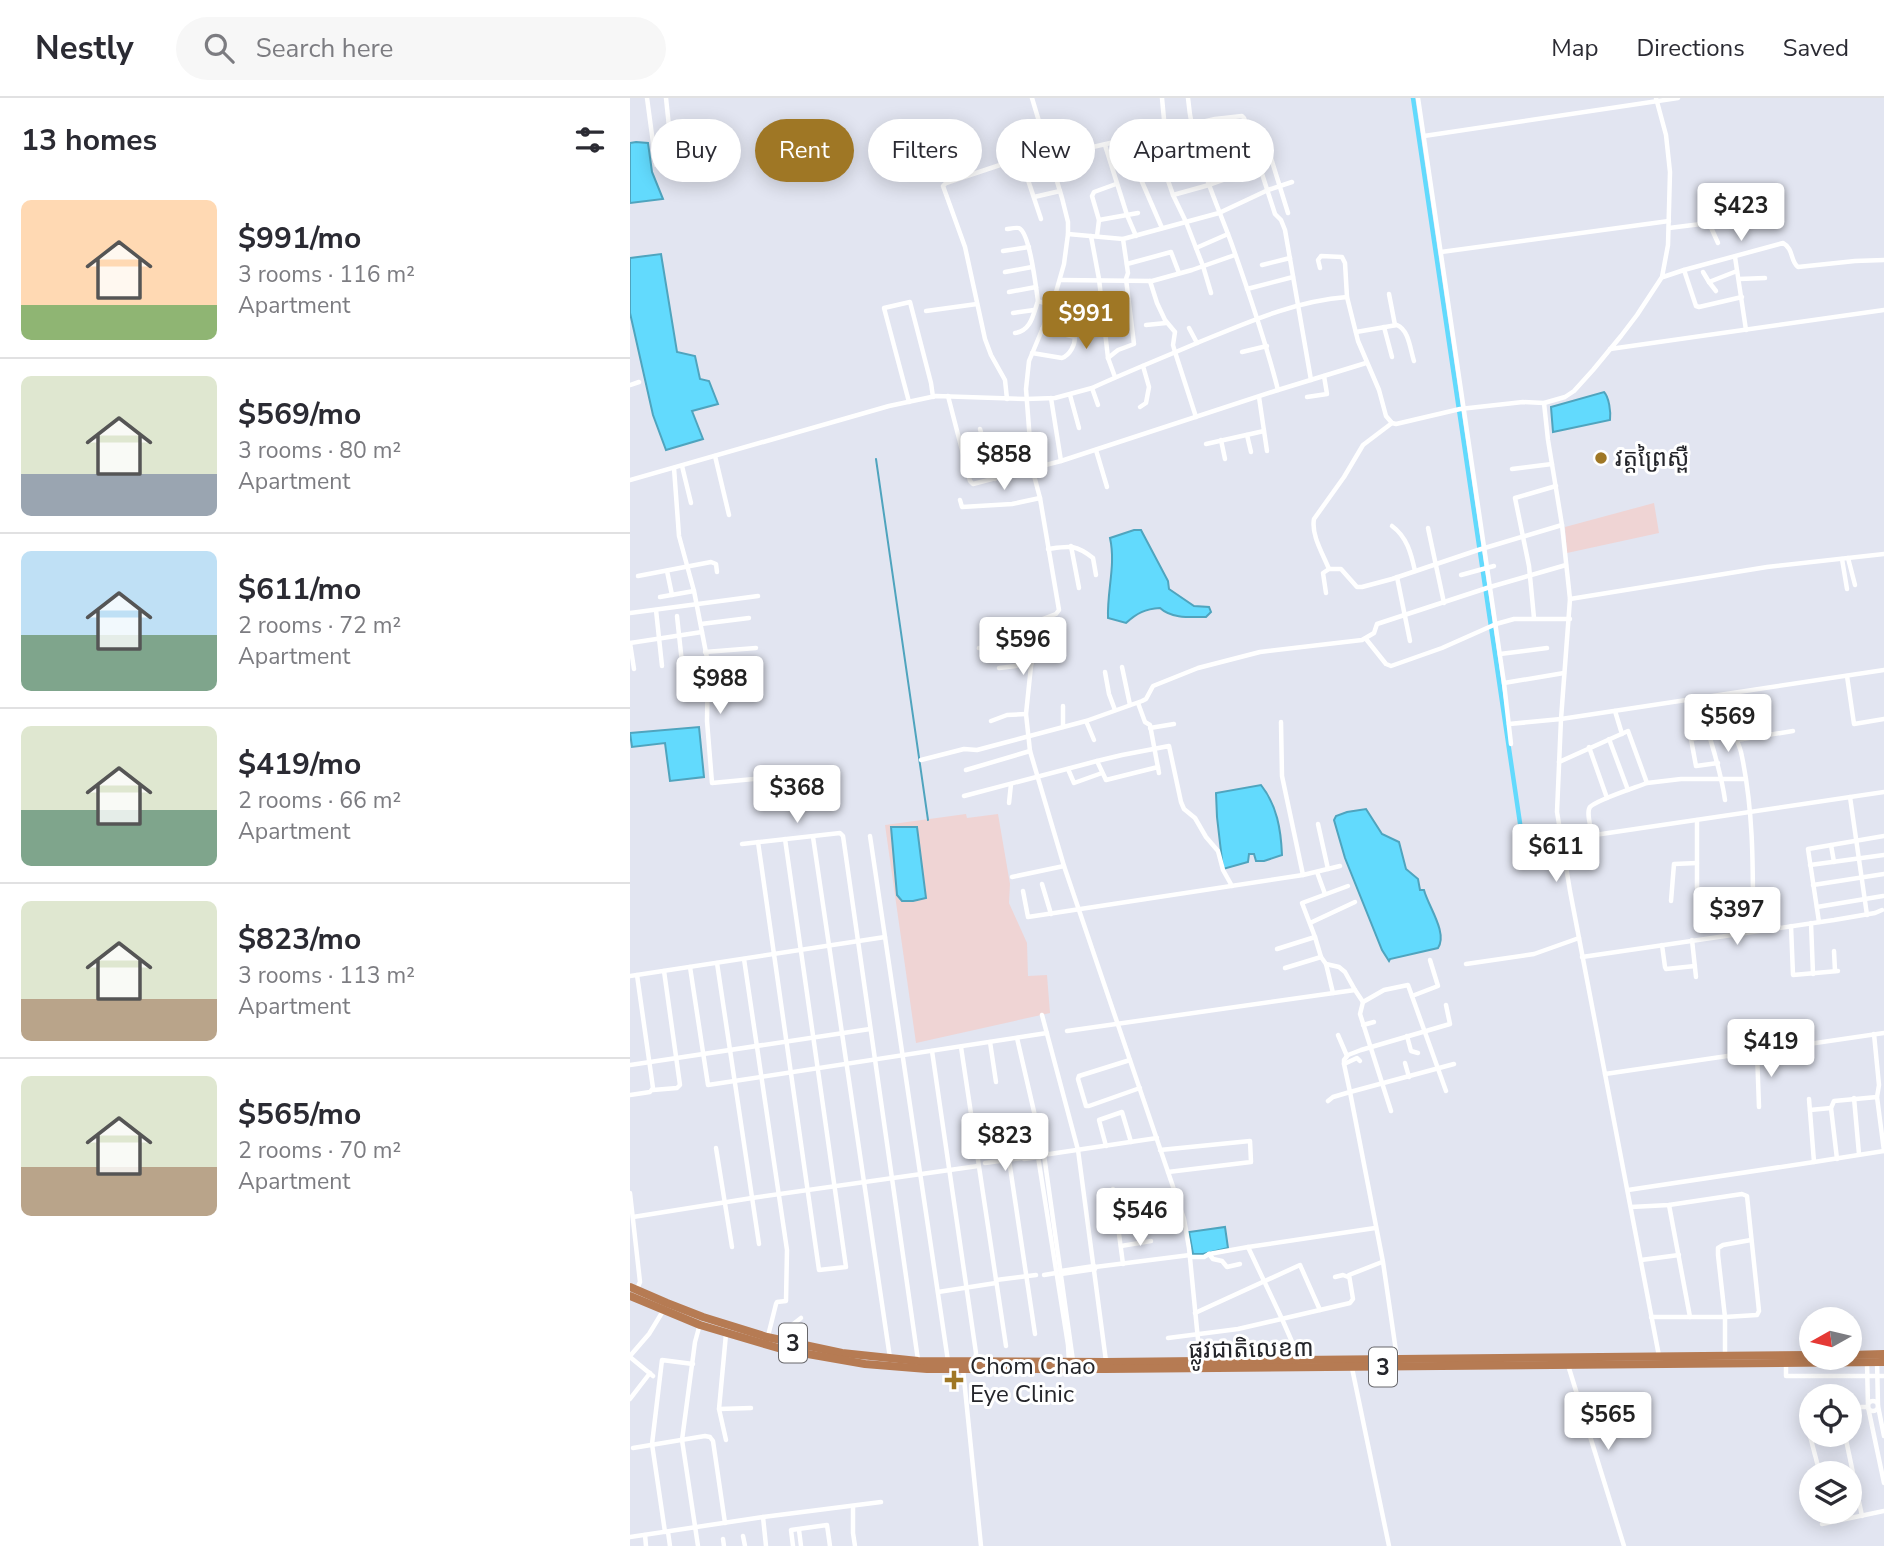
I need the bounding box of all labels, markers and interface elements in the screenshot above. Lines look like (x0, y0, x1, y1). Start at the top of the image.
search box (176, 17, 666, 80)
text: Nestly (35, 26, 134, 71)
icon: search (200, 29, 238, 67)
text: Search here (256, 31, 393, 66)
text: Map (1551, 32, 1598, 64)
text: Directions (1636, 32, 1745, 64)
text: Saved (1783, 32, 1849, 64)
chip: Buy (651, 119, 741, 182)
chip: Rent (755, 119, 854, 182)
chip: Filters (868, 119, 982, 182)
chip: New (996, 119, 1095, 182)
chip: Apartment (1109, 119, 1274, 182)
text: 13 homes (21, 120, 157, 161)
icon: filters (571, 121, 609, 159)
pin: $423 (1700, 184, 1782, 243)
text: $423 (1713, 190, 1769, 221)
text: $991/mo (238, 218, 361, 259)
icon: home (77, 228, 161, 312)
text: 3 rooms · 116 m² (238, 259, 415, 290)
text: Apartment (238, 290, 350, 321)
pin: $991 (1045, 292, 1127, 351)
text: $991 (1058, 298, 1114, 329)
text: $569/mo (238, 394, 361, 435)
icon: home (77, 404, 161, 488)
pin: $858 (963, 432, 1045, 492)
text: 3 rooms · 80 m² (238, 435, 401, 466)
text: $858 (976, 439, 1032, 470)
place label: វត្តព្រៃស្ពឺ (1615, 442, 1689, 474)
marker: វត្តព្រៃស្ពឺ (1593, 450, 1609, 466)
text: Apartment (238, 466, 350, 497)
text: $611/mo (238, 569, 361, 610)
icon: home (77, 579, 161, 663)
text: 2 rooms · 72 m² (238, 610, 401, 641)
pin: $596 (982, 618, 1064, 677)
text: $596 (995, 624, 1051, 655)
text: Apartment (238, 641, 350, 672)
pin: $988 (679, 656, 761, 716)
text: $988 (692, 663, 748, 694)
pin: $569 (1687, 694, 1769, 754)
text: $569 (1700, 701, 1756, 732)
text: $419/mo (238, 744, 361, 785)
icon: home (77, 754, 161, 838)
pin: $368 (756, 766, 838, 825)
text: $368 (769, 772, 825, 803)
text: 2 rooms · 66 m² (238, 785, 401, 816)
text: Apartment (238, 816, 350, 847)
pin: $611 (1515, 824, 1597, 884)
text: $611 (1528, 831, 1584, 862)
pin: $397 (1696, 888, 1778, 947)
text: $397 (1709, 894, 1765, 925)
text: $823/mo (238, 919, 361, 960)
icon: home (77, 929, 161, 1013)
text: 3 rooms · 113 m² (238, 960, 415, 991)
text: Apartment (238, 991, 350, 1022)
pin: $419 (1730, 1020, 1812, 1079)
text: $419 (1743, 1026, 1799, 1057)
text: $565/mo (238, 1094, 361, 1135)
icon: home (77, 1104, 161, 1188)
pin: $823 (964, 1114, 1046, 1173)
text: $823 (977, 1120, 1033, 1151)
text: 2 rooms · 70 m² (238, 1135, 401, 1166)
text: Apartment (238, 1166, 350, 1197)
pin: $546 (1099, 1188, 1181, 1248)
text: $546 (1112, 1195, 1168, 1226)
north arrow (1799, 1307, 1862, 1370)
map controls (1799, 1307, 1862, 1524)
road number: 3 (779, 1324, 807, 1362)
street label: ផ្លូវជាតិលេខ៣ (1188, 1332, 1314, 1372)
road number: 3 (1369, 1348, 1397, 1386)
place label: Chom Chao Eye Clinic (970, 1350, 1096, 1410)
marker: Chom Chao Eye Clinic (944, 1370, 964, 1390)
button: locate (1799, 1384, 1862, 1447)
pin: $565 (1567, 1392, 1649, 1452)
text: $565 (1580, 1399, 1636, 1430)
button: layers (1799, 1461, 1862, 1524)

